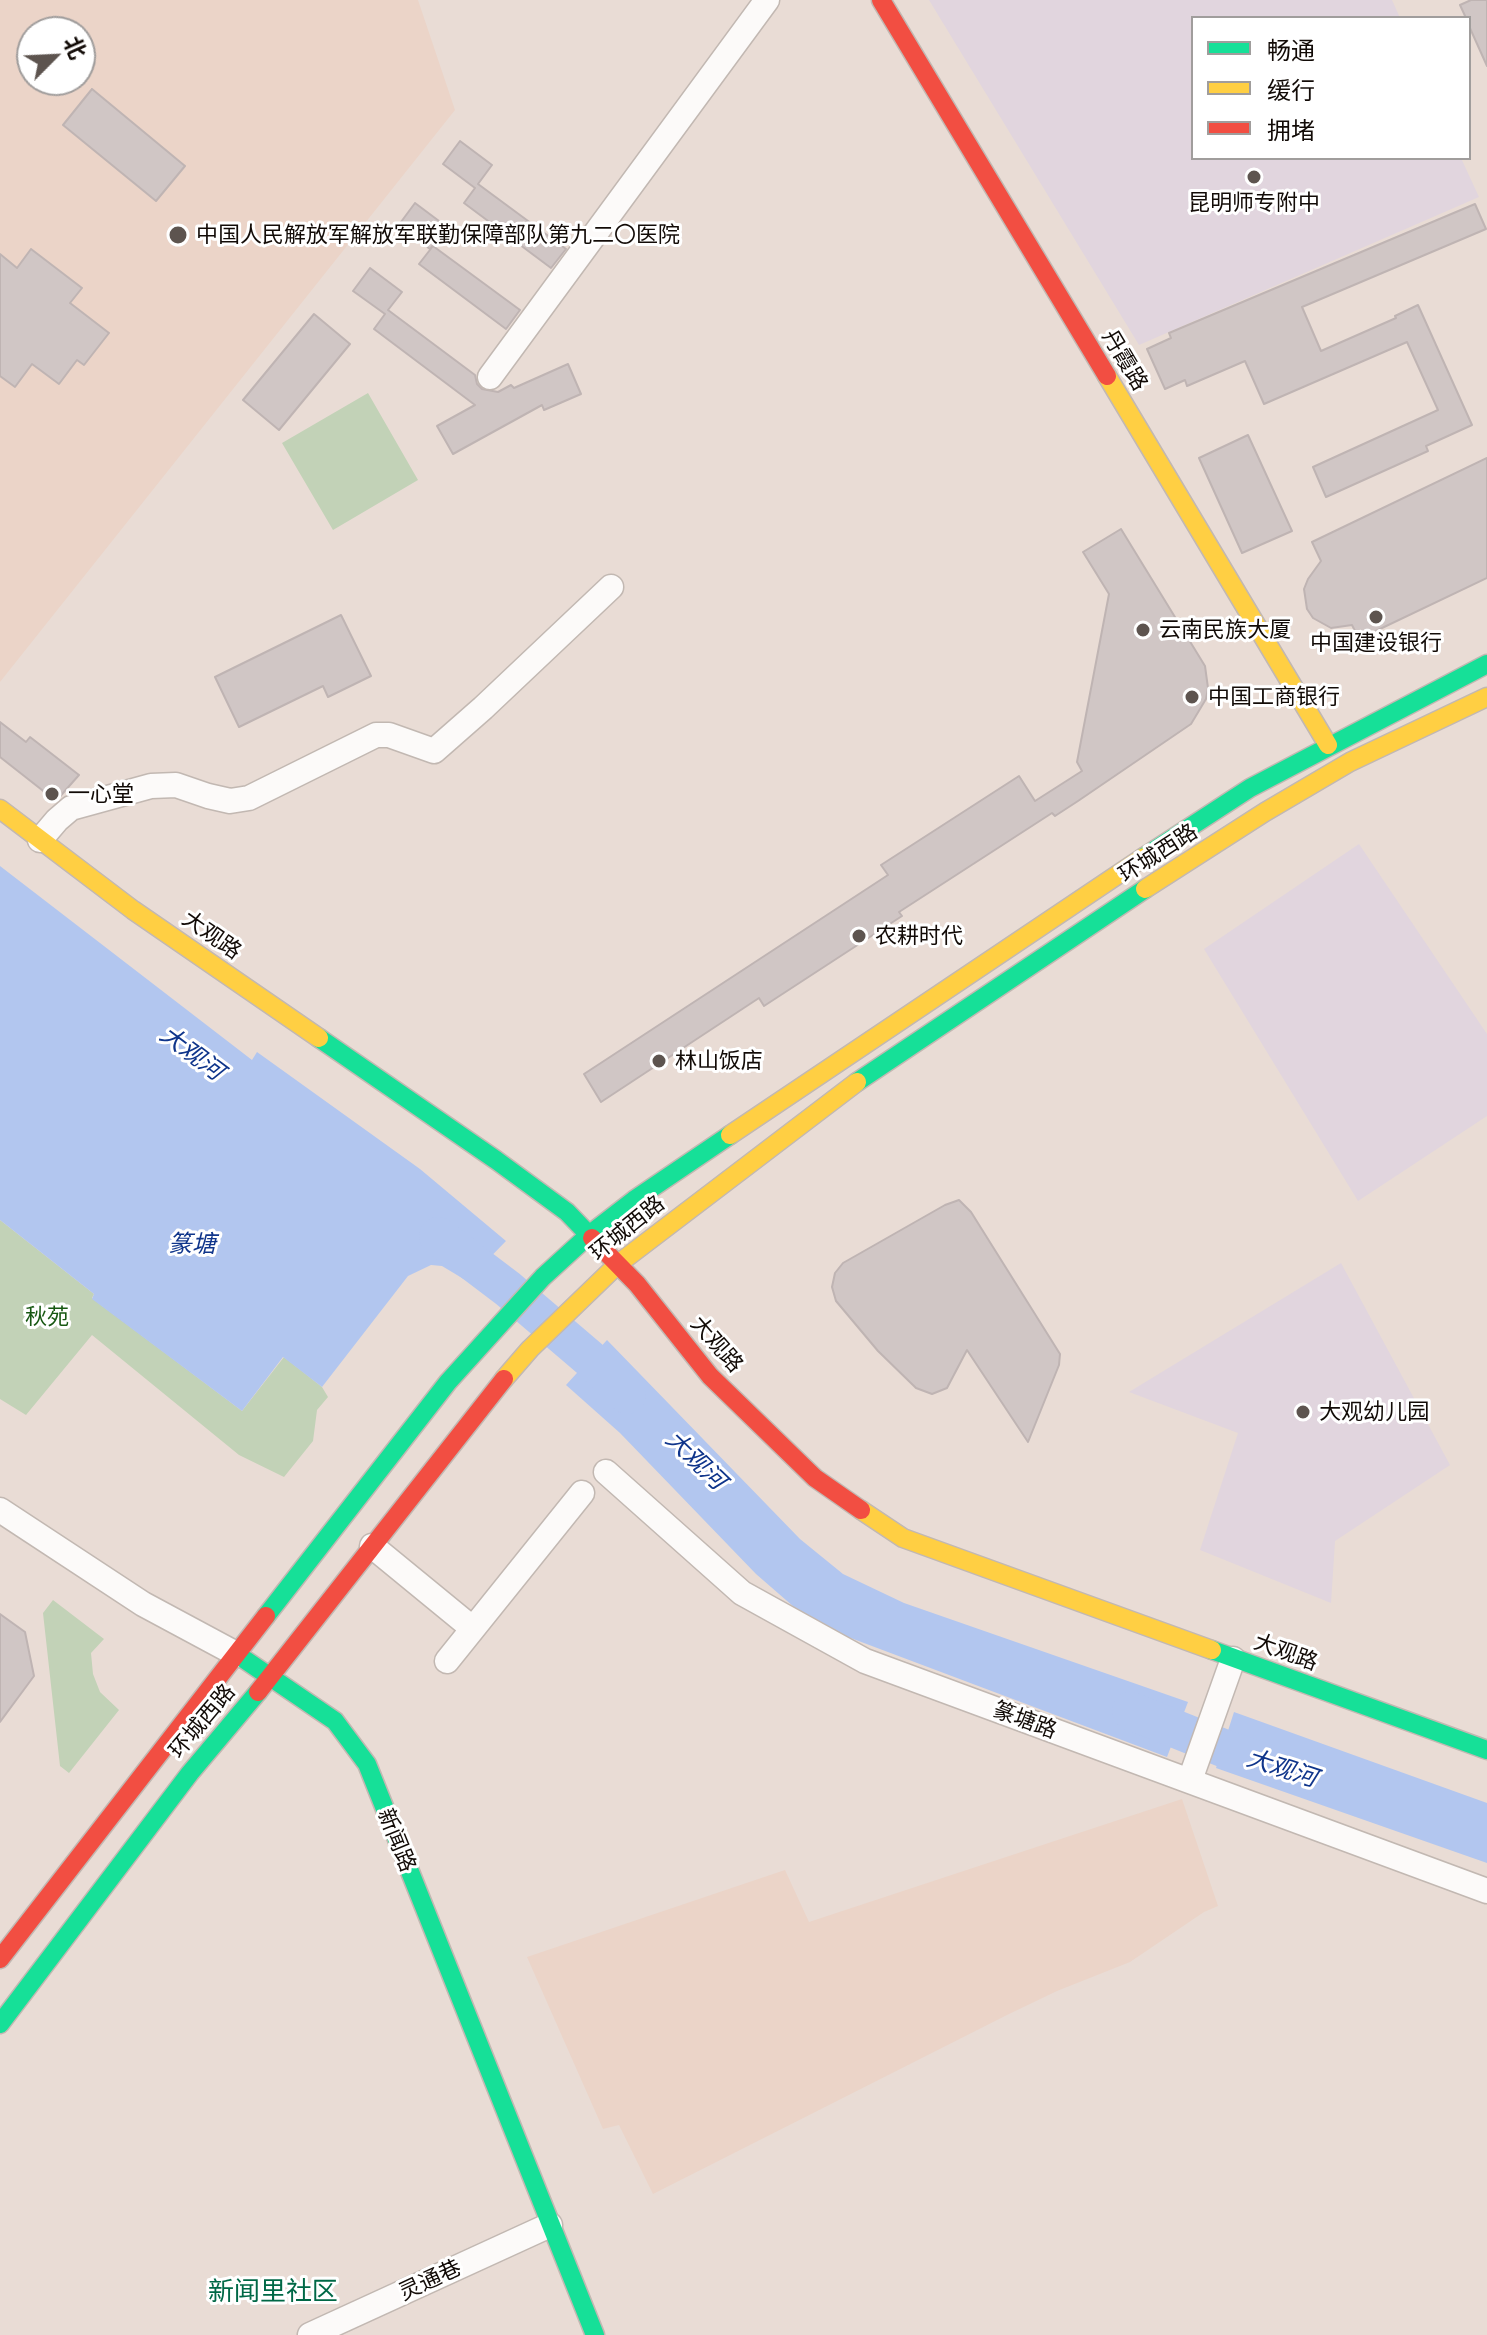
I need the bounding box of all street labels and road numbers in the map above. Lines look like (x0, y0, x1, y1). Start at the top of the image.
street label: 丹霞路 (1097, 325, 1153, 395)
street label: 环城西路 (1114, 818, 1202, 888)
street label: 大观路 (177, 905, 247, 965)
street label: 环城西路 (584, 1190, 670, 1266)
street label: 大观路 (685, 1310, 749, 1378)
street label: 大观路 (1250, 1628, 1322, 1676)
street label: 环城西路 (164, 1679, 240, 1763)
street label: 篆塘路 (989, 1696, 1061, 1744)
street label: 新闻路 (372, 1804, 422, 1876)
street label: 灵通巷 (395, 2254, 465, 2306)

